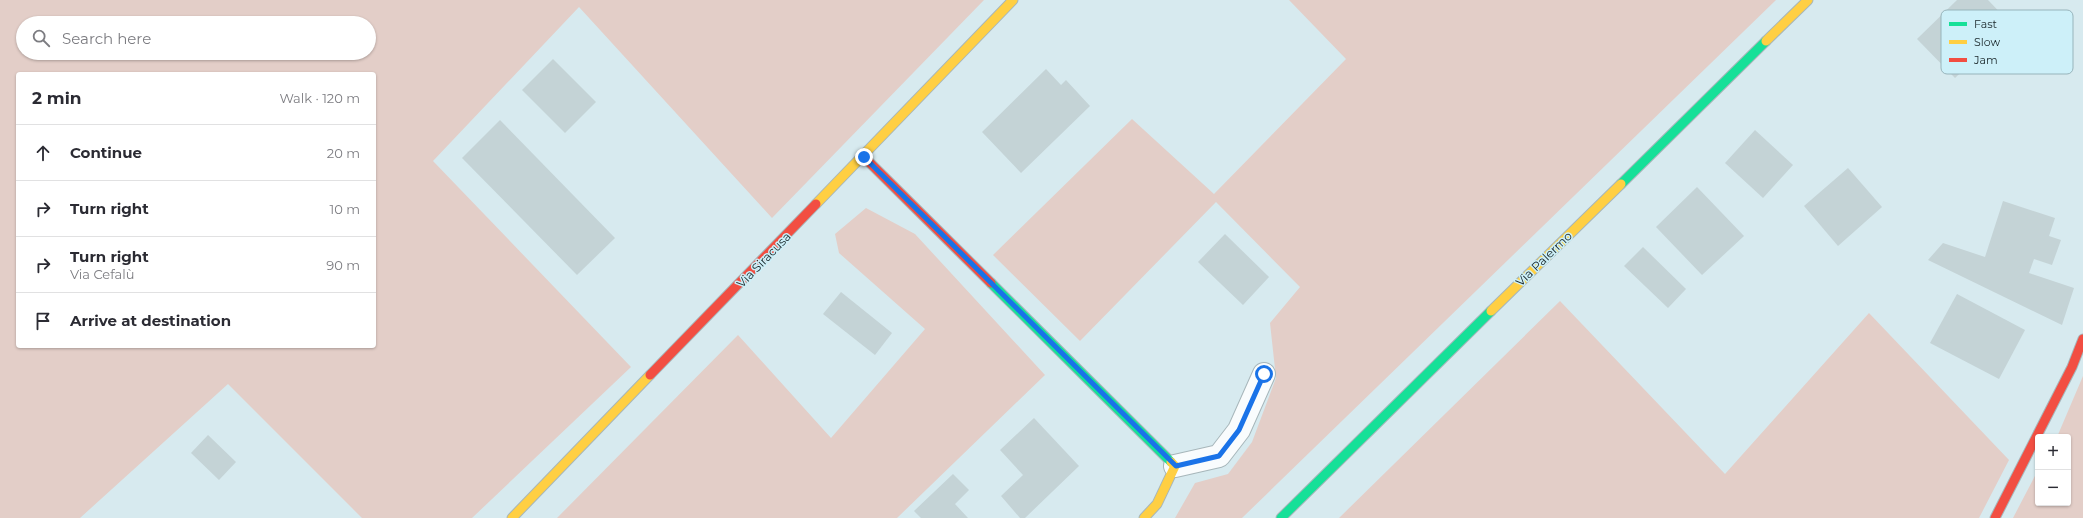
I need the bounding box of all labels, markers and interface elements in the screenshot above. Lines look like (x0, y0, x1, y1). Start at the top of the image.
legend (1941, 10, 2073, 74)
search box (16, 16, 376, 60)
text: Fast (1974, 17, 1998, 31)
icon: search (30, 27, 52, 49)
text: Search here (62, 29, 151, 48)
text: Slow (1974, 35, 2000, 49)
text: Jam (1973, 53, 1998, 67)
text: 2 min (32, 88, 82, 108)
text: Walk · 120 m (279, 90, 360, 106)
icon: ahead (32, 142, 54, 164)
text: Continue (70, 143, 142, 162)
text: 20 m (327, 145, 360, 161)
route end (855, 148, 873, 166)
icon: right (32, 198, 54, 220)
text: Turn right (70, 199, 149, 218)
text: 10 m (330, 201, 360, 217)
street label: Via Palermo (1512, 228, 1575, 289)
street label: Via Siracusa (733, 229, 794, 291)
text: Turn right (70, 247, 149, 266)
icon: right (32, 254, 54, 276)
text: 90 m (326, 257, 360, 273)
text: Via Cefalù (70, 266, 134, 282)
icon: arrive (32, 310, 54, 332)
text: Arrive at destination (70, 311, 231, 330)
route start (1255, 365, 1273, 383)
map controls (2035, 434, 2071, 506)
button: + (2035, 434, 2071, 470)
button: − (2035, 470, 2071, 506)

